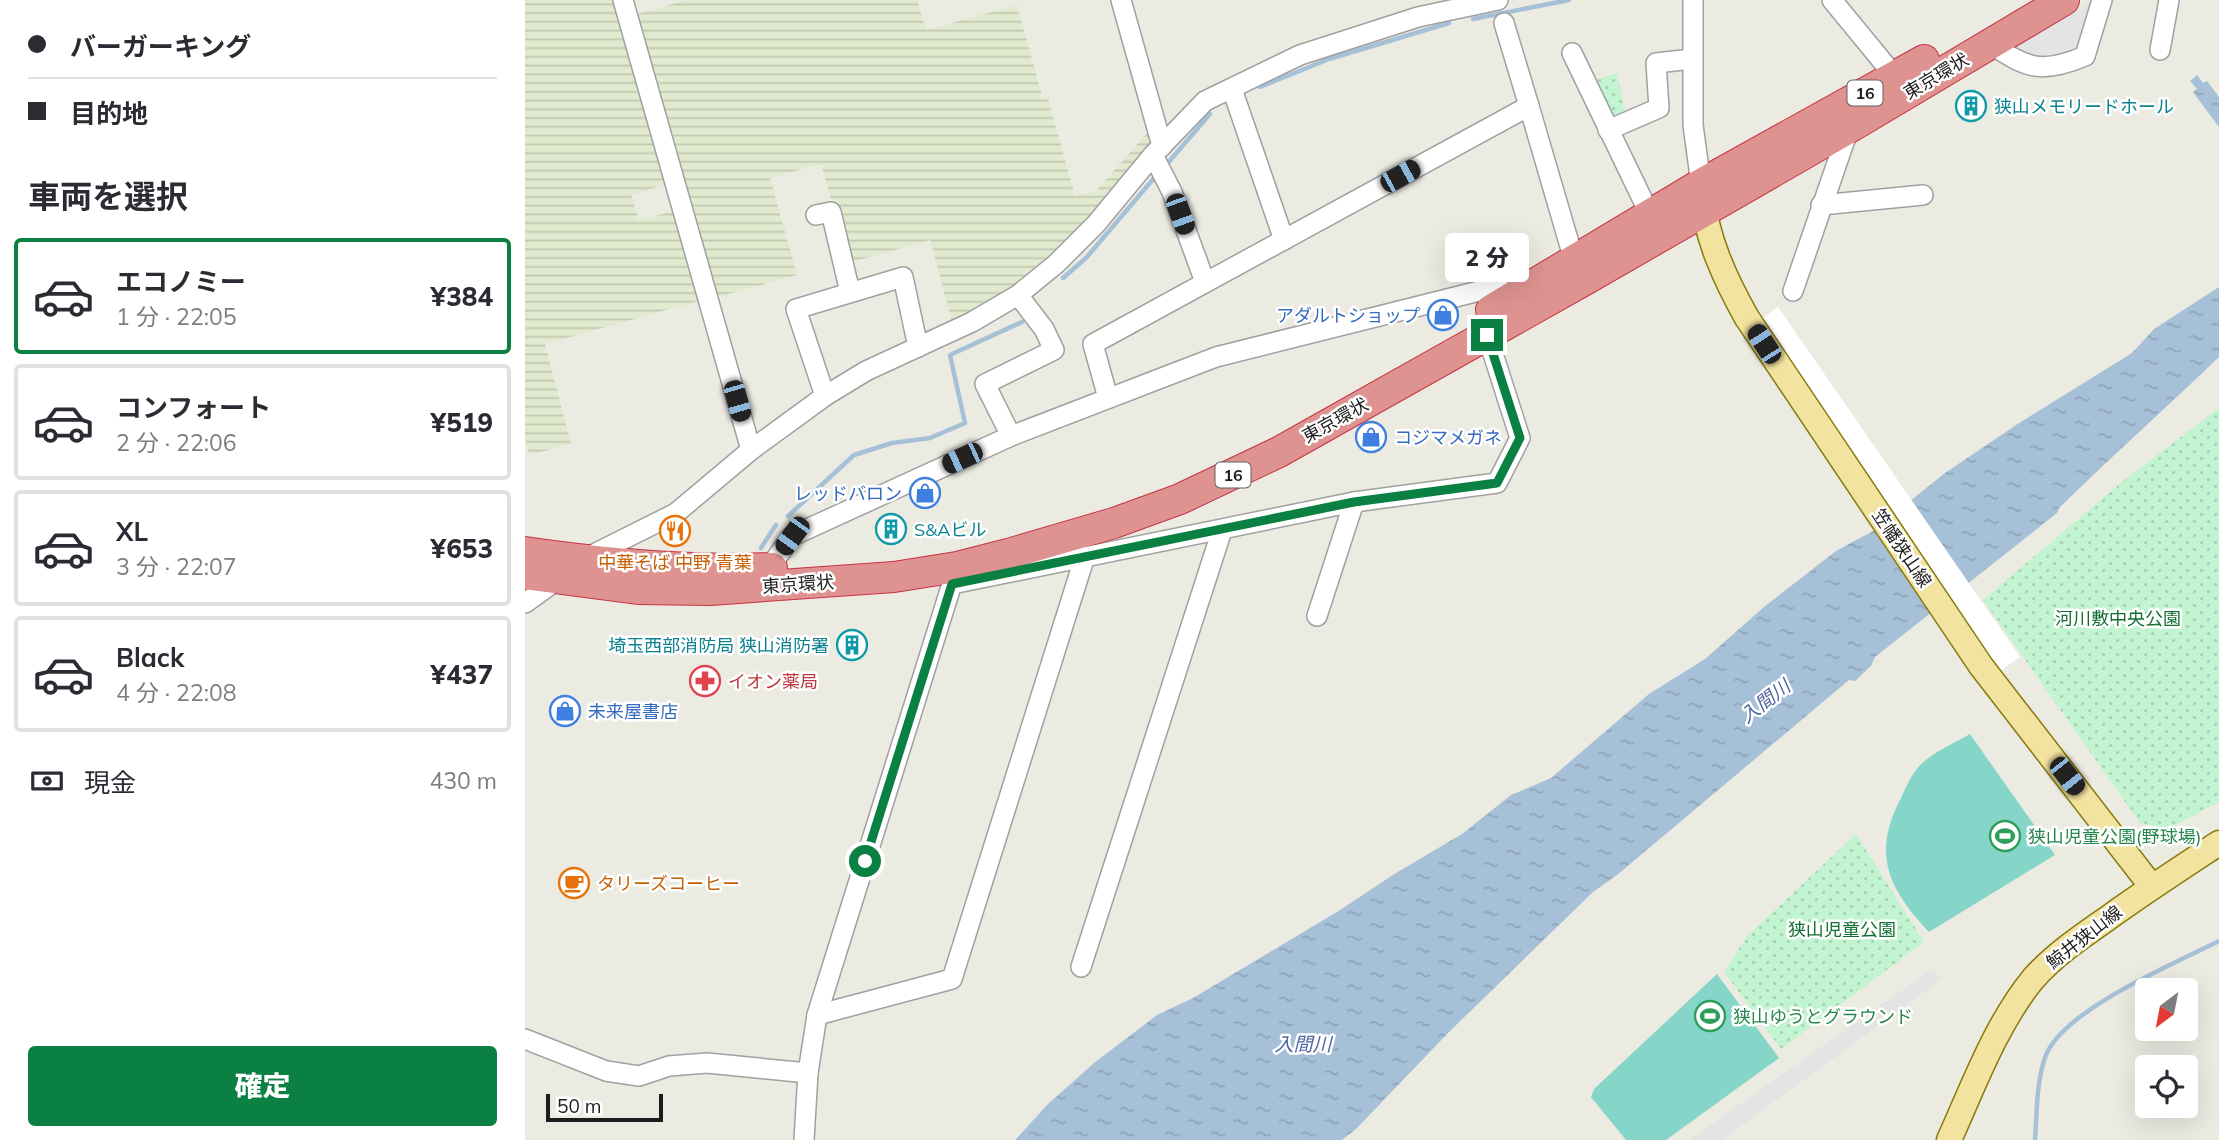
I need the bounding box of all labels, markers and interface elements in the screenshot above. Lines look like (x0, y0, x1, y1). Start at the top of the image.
text: バーガーキング (70, 30, 251, 63)
street label: 東京環状 (1899, 48, 1973, 104)
road number: 16 (1847, 80, 1883, 106)
building icon: 狭山メモリードホール (1954, 89, 1988, 123)
place label: 狭山メモリードホール (1994, 95, 2174, 118)
text: 目的地 (70, 97, 148, 130)
car (1377, 157, 1424, 195)
text: 車両を選択 (28, 176, 188, 216)
car (1163, 191, 1198, 237)
callout: 2 分 (1445, 233, 1529, 282)
text: 2 分 (1465, 243, 1509, 272)
icon: car (32, 265, 95, 328)
text: エコノミー (116, 265, 246, 298)
text: ¥384 (431, 280, 493, 313)
shop icon: アダルトショップ (1426, 298, 1460, 332)
text: 1 分 · 22:05 (116, 302, 237, 331)
place label: アダルトショップ (1276, 304, 1420, 327)
route end (1471, 319, 1503, 351)
car (1744, 321, 1785, 367)
car (722, 378, 753, 424)
icon: car (32, 391, 95, 454)
text: コンフォート (116, 391, 271, 424)
street label: 東京環状 (1298, 392, 1372, 448)
text: ¥519 (431, 406, 493, 439)
shop icon: コジマメガネ (1354, 420, 1388, 454)
place label: コジマメガネ (1394, 426, 1502, 449)
text: 2 分 · 22:06 (116, 428, 237, 457)
car (939, 440, 986, 476)
road number: 16 (1215, 462, 1251, 488)
shop icon: レッドバロン (908, 476, 942, 510)
place label: レッドバロン (794, 482, 902, 505)
street label: 笠幡狭山線 (1867, 504, 1937, 592)
building icon: S&Aビル (874, 512, 908, 546)
car (772, 513, 813, 559)
restaurant icon: 中華そば 中野 青葉 (658, 514, 692, 548)
text: XL (116, 515, 148, 548)
icon: car (32, 517, 95, 580)
place label: S&Aビル (914, 518, 987, 541)
text: ¥653 (431, 532, 493, 565)
place label: 中華そば 中野 青葉 (598, 551, 752, 574)
text: 3 分 · 22:07 (116, 552, 237, 581)
street label: 東京環状 (761, 570, 835, 598)
park label: 河川敷中央公園 (2055, 607, 2181, 630)
building icon: 埼玉西部消防局 狭山消防署 (835, 628, 869, 662)
place label: 埼玉西部消防局 狭山消防署 (608, 634, 829, 657)
text: Black (116, 641, 184, 674)
icon: car (32, 643, 95, 706)
text: ¥437 (431, 658, 493, 691)
pharmacy icon: イオン薬局 (688, 664, 722, 698)
place label: イオン薬局 (728, 670, 818, 693)
water label: 入間川 (1735, 673, 1796, 728)
text: 4 分 · 22:08 (116, 678, 237, 707)
shop icon: 未来屋書店 (548, 694, 582, 728)
place label: 未来屋書店 (588, 700, 678, 723)
car (2046, 753, 2089, 799)
icon: cash (28, 762, 66, 800)
text: 現金 (84, 766, 136, 799)
text: 430 m (429, 766, 497, 795)
sports icon: 狭山児童公園(野球場) (1988, 819, 2022, 853)
place label: 狭山児童公園(野球場) (2028, 825, 2201, 848)
route start (849, 845, 881, 877)
cafe icon: タリーズコーヒー (557, 866, 591, 900)
place label: タリーズコーヒー (597, 872, 740, 895)
street label: 鯨井狭山線 (2041, 900, 2127, 974)
park label: 狭山児童公園 (1788, 918, 1896, 941)
north arrow (2135, 978, 2198, 1041)
map controls (2135, 978, 2198, 1118)
sports icon: 狭山ゆうとグラウンド (1693, 999, 1727, 1033)
place label: 狭山ゆうとグラウンド (1733, 1005, 1913, 1028)
water label: 入間川 (1274, 1032, 1333, 1056)
button: 確定 (28, 1046, 497, 1126)
button: locate (2135, 1055, 2198, 1118)
scale bar (546, 1091, 663, 1123)
text: 50 m (557, 1094, 601, 1118)

